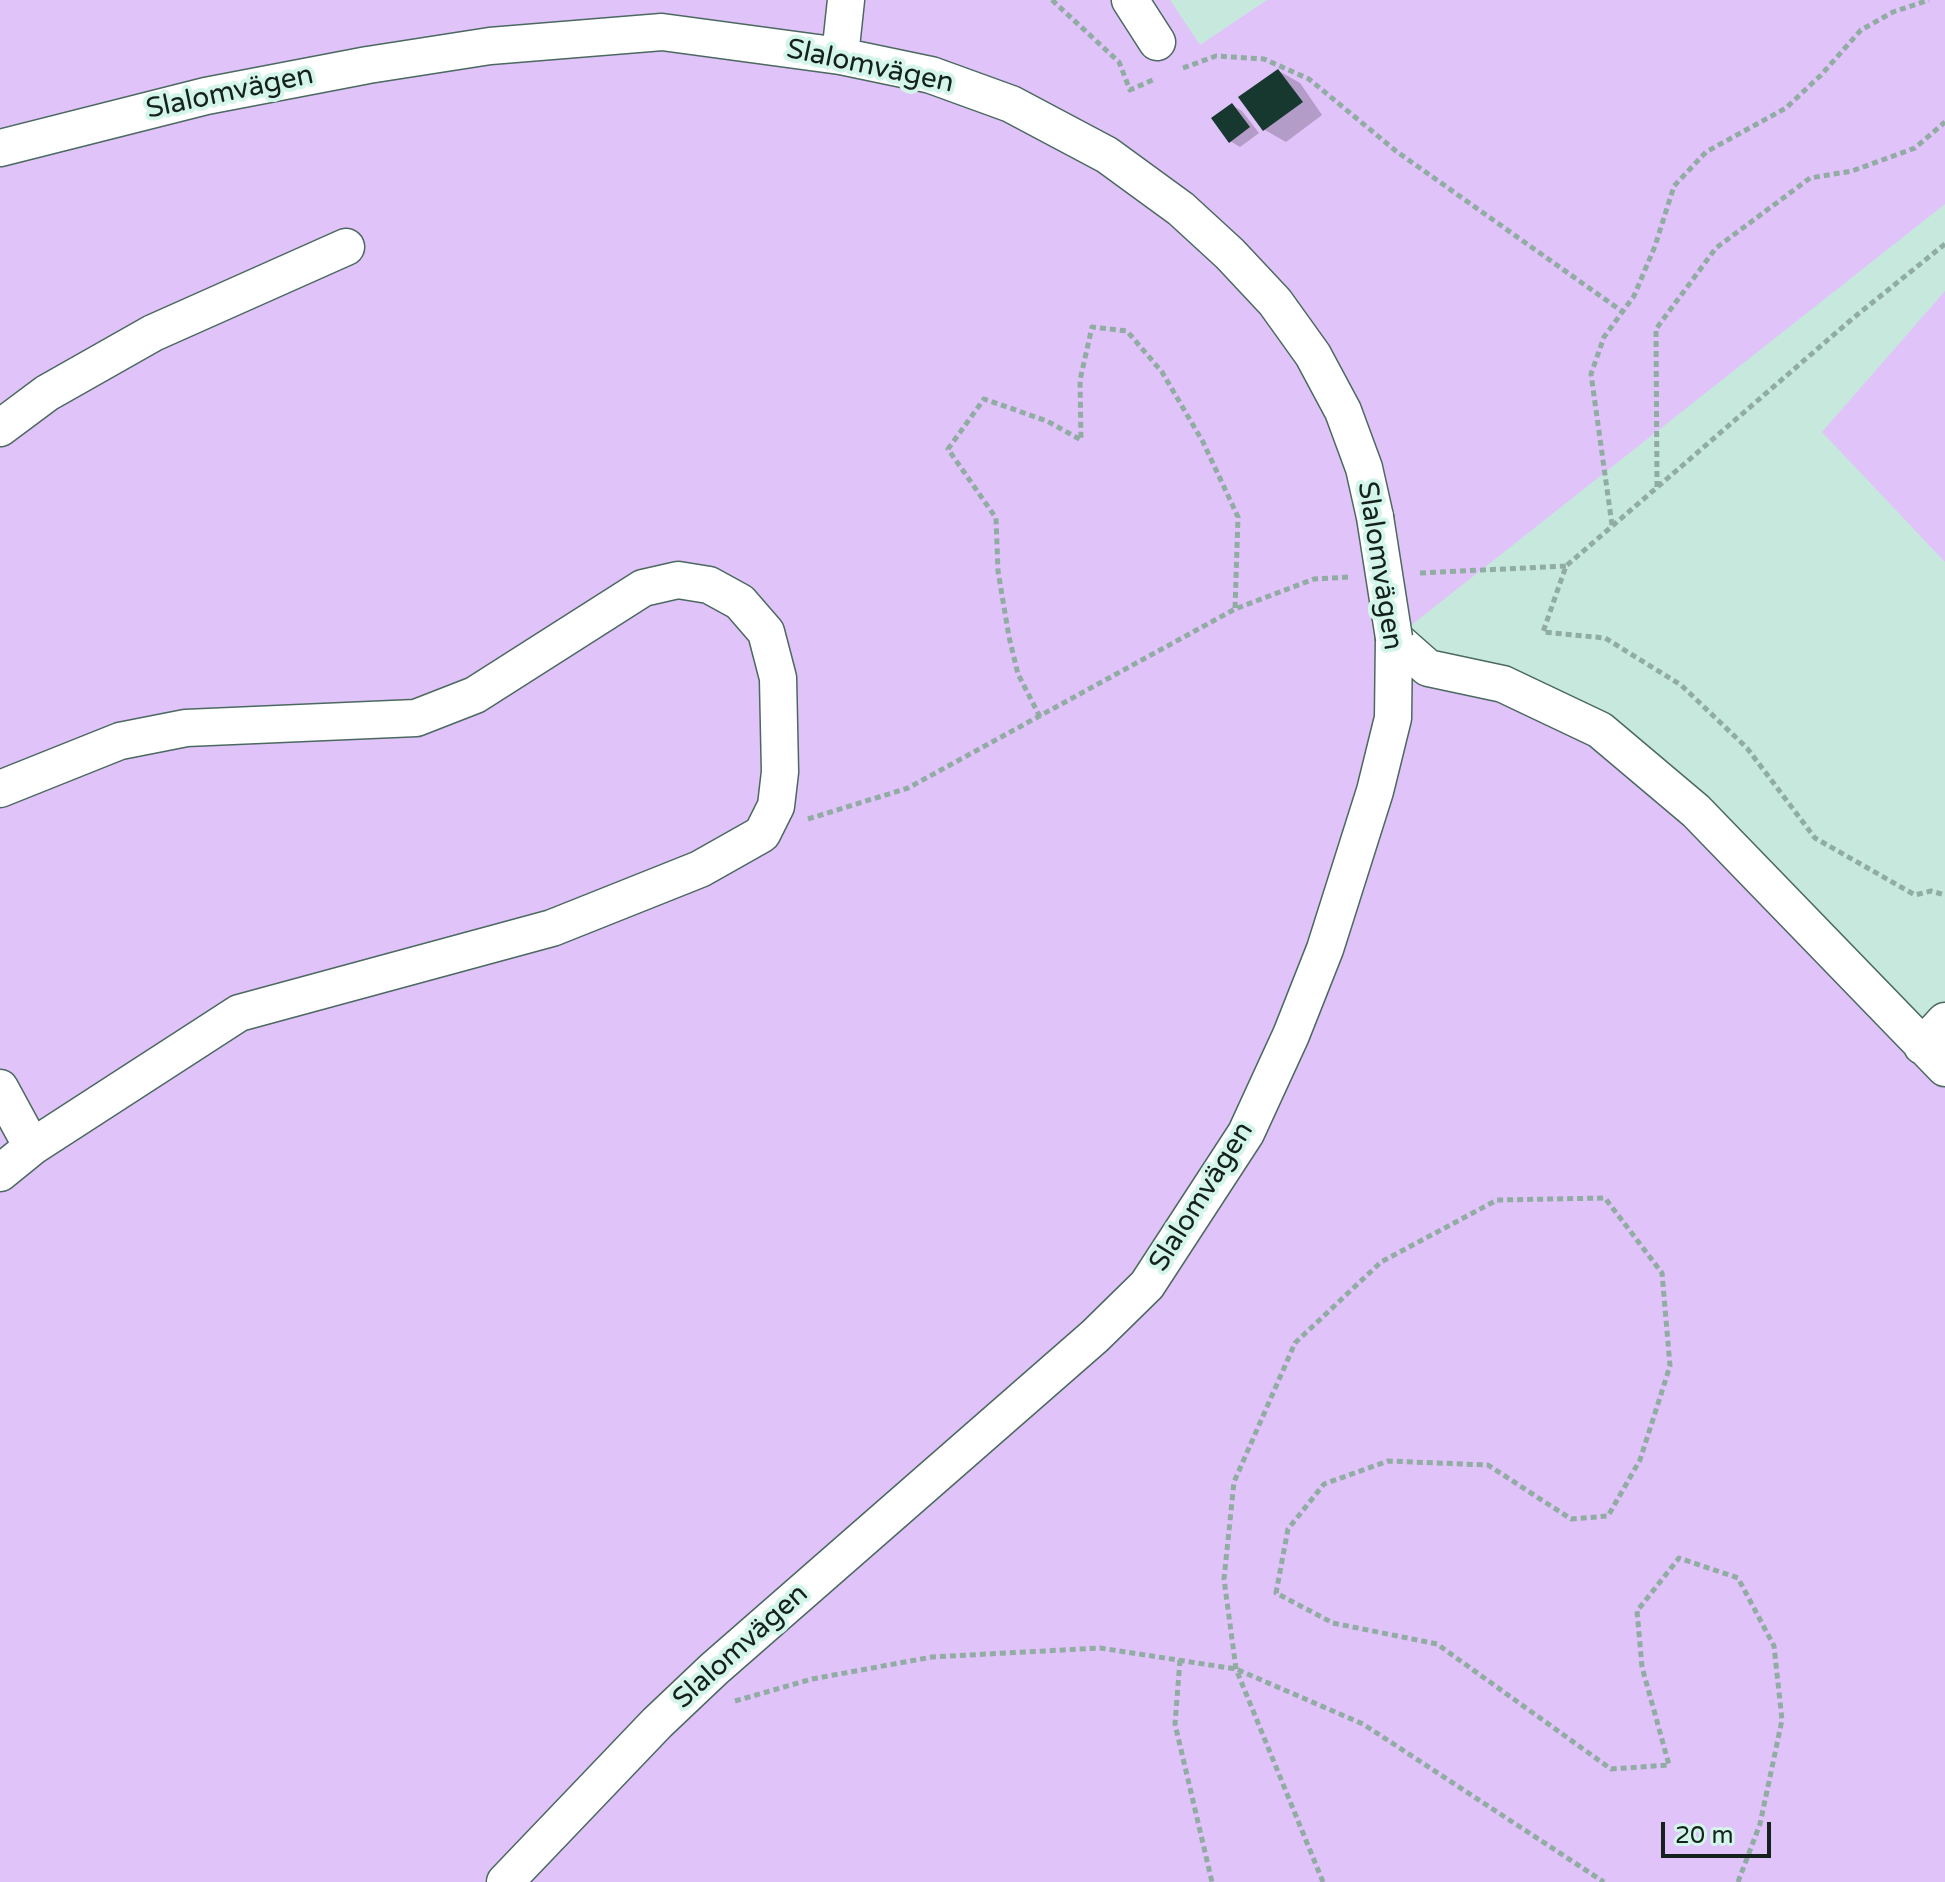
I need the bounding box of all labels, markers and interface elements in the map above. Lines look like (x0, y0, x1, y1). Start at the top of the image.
street label: Slalomvägen (783, 33, 957, 101)
street label: Slalomvägen (143, 59, 317, 127)
street label: Slalomvägen (1349, 479, 1409, 653)
street label: Slalomvägen (1143, 1116, 1261, 1278)
street label: Slalomvägen (667, 1578, 815, 1716)
scale bar (1665, 1806, 1775, 1856)
text: 20 m (1675, 1821, 1733, 1850)

